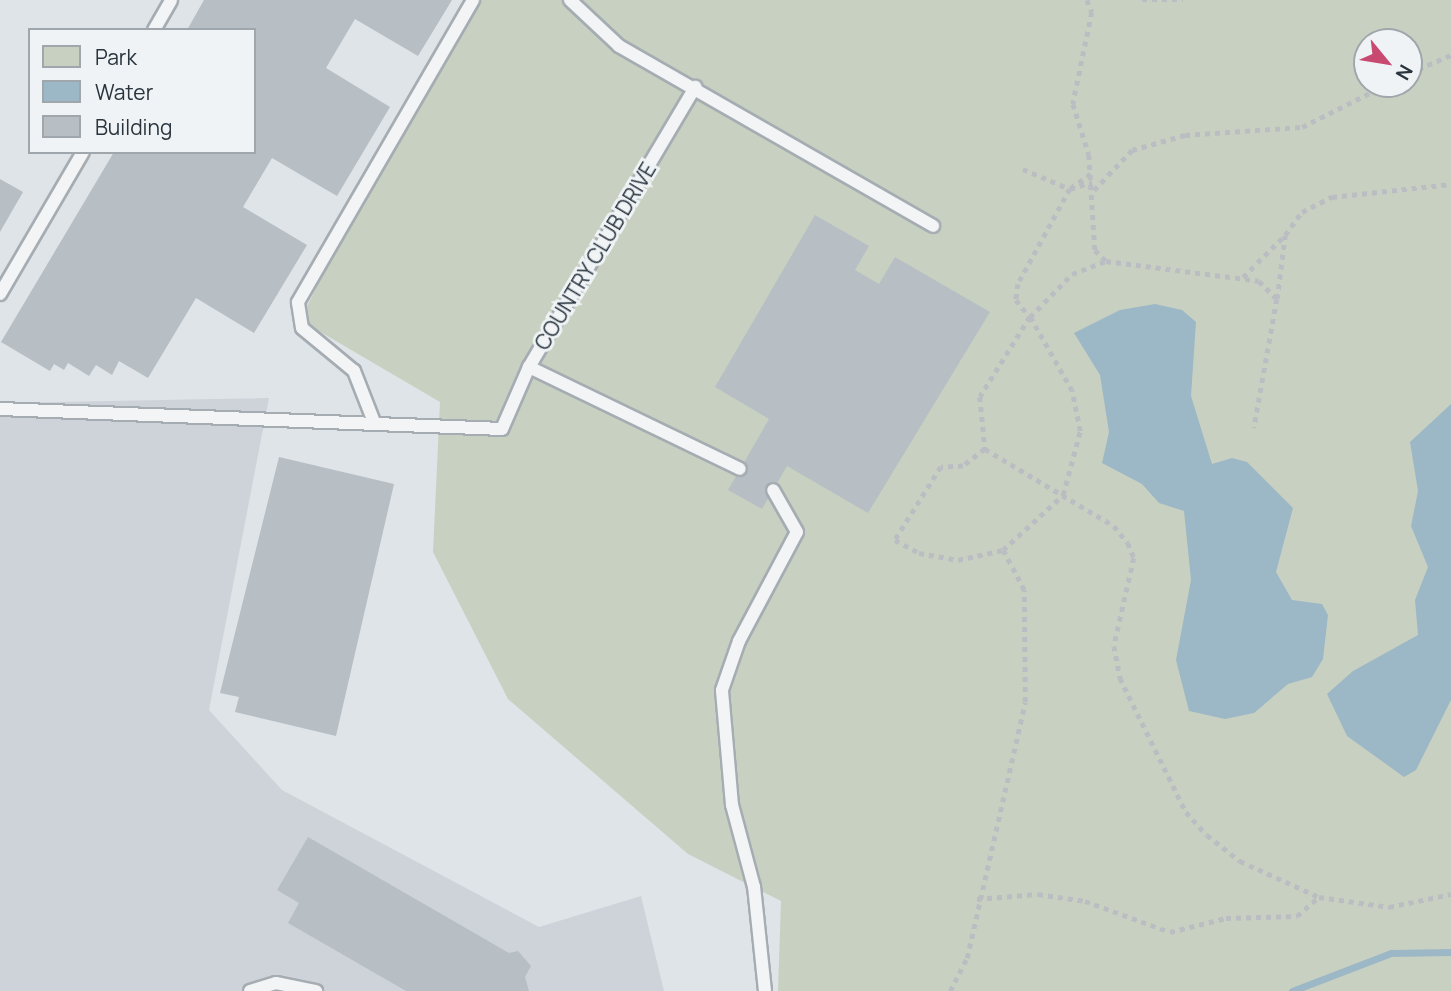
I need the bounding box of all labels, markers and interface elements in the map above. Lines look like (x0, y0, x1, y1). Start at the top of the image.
legend (28, 28, 256, 154)
north arrow (1353, 28, 1423, 98)
text: Park (95, 43, 137, 71)
text: N (1390, 60, 1419, 85)
text: Water (95, 78, 153, 106)
text: Building (95, 113, 172, 141)
street label: COUNTRY CLUB DRIVE (529, 157, 661, 355)

